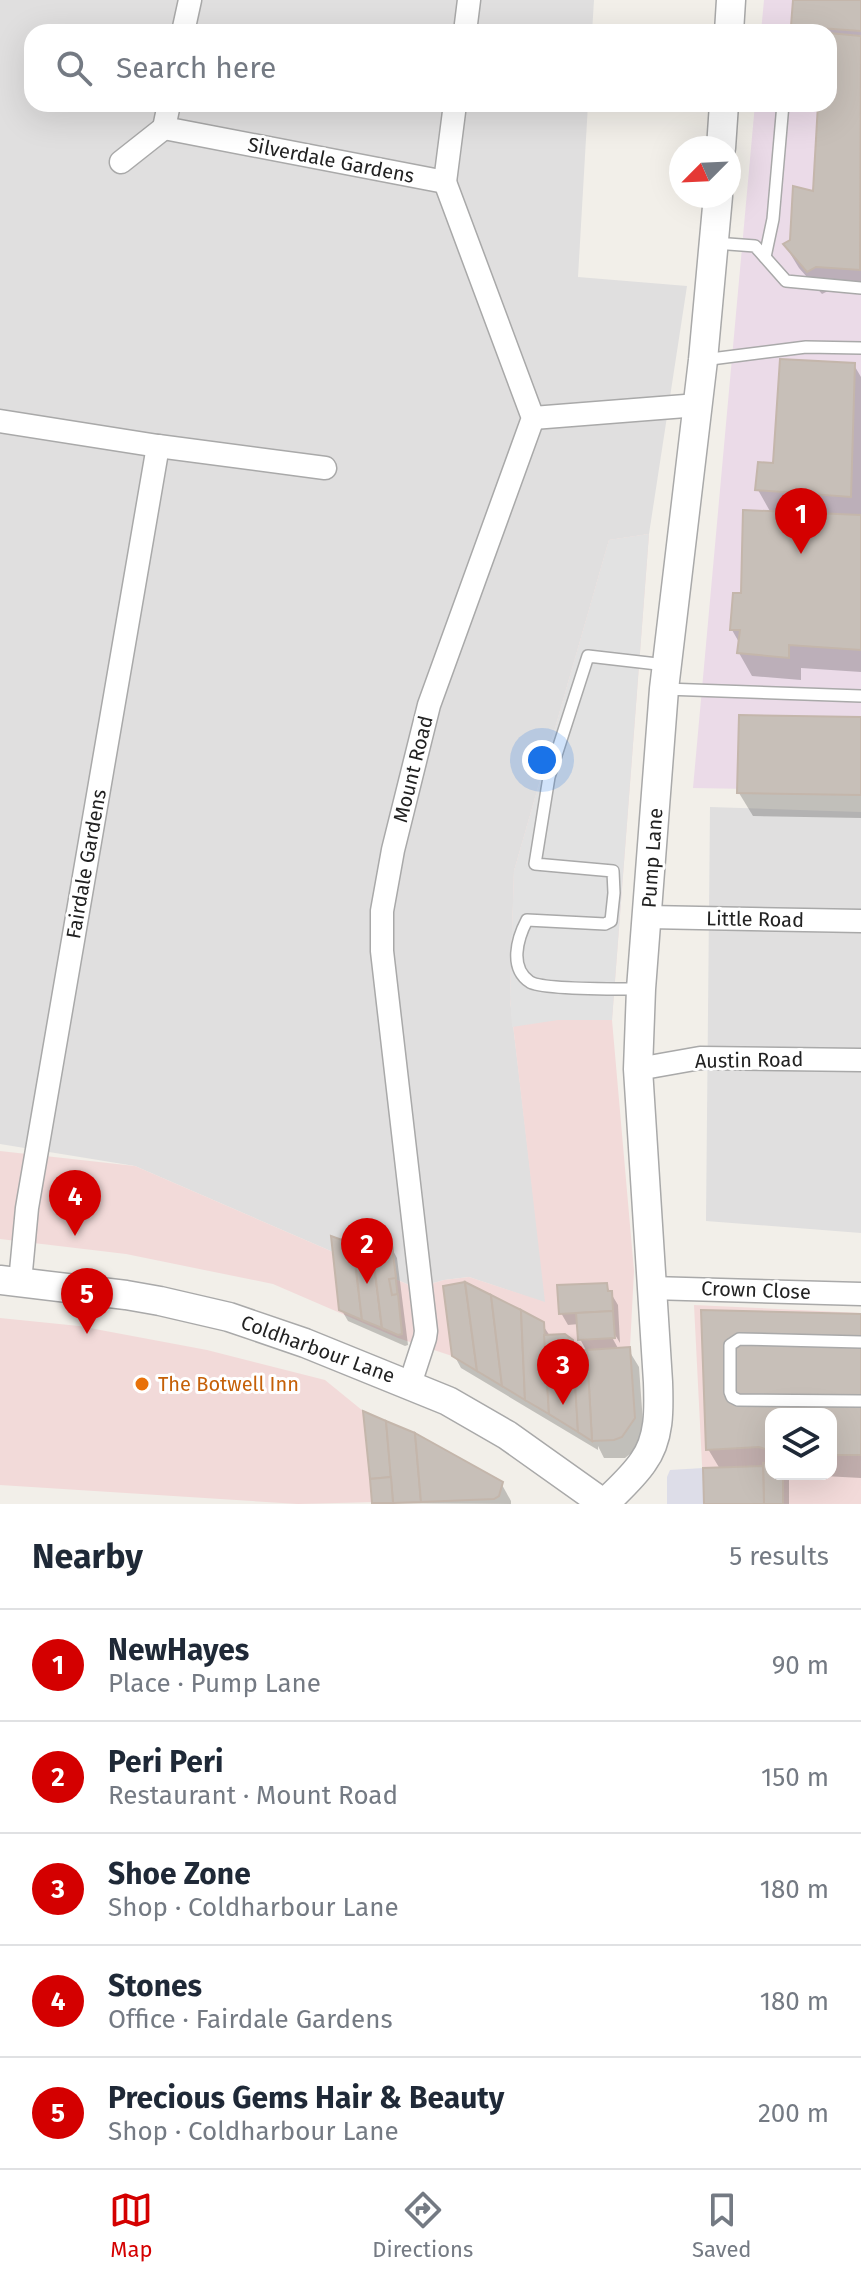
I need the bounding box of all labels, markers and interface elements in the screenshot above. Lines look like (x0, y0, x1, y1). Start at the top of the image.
search box (24, 24, 837, 112)
icon: search (52, 46, 96, 90)
text: Search here (116, 50, 276, 86)
street label: Silverdale Gardens (246, 132, 416, 188)
north arrow (669, 136, 741, 208)
pin: 1 (775, 488, 827, 554)
street label: Mount Road (388, 713, 438, 825)
your location (522, 740, 562, 780)
street label: Fairdale Gardens (61, 787, 111, 941)
street label: Pump Lane (637, 807, 667, 909)
street label: Little Road (706, 906, 804, 932)
street label: Austin Road (695, 1047, 803, 1073)
pin: 4 (49, 1170, 101, 1236)
pin: 2 (341, 1218, 393, 1284)
pin: 5 (61, 1268, 113, 1334)
street label: Crown Close (701, 1276, 811, 1304)
street label: Coldharbour Lane (238, 1310, 398, 1388)
pin: 3 (537, 1339, 589, 1405)
place label: The Botwell Inn (158, 1372, 299, 1396)
marker: The Botwell Inn (133, 1375, 151, 1393)
map controls (765, 1408, 837, 1480)
button: layers (765, 1408, 837, 1480)
text: Nearby (32, 1536, 143, 1577)
text: 5 results (729, 1541, 829, 1572)
text: NewHayes (108, 1632, 249, 1668)
text: 1 (52, 1650, 64, 1681)
text: 90 m (772, 1650, 829, 1681)
text: Place · Pump Lane (108, 1668, 321, 1699)
text: Peri Peri (108, 1744, 223, 1780)
text: 2 (51, 1762, 65, 1793)
text: 150 m (761, 1762, 829, 1793)
text: Restaurant · Mount Road (108, 1780, 398, 1811)
text: Shoe Zone (108, 1856, 251, 1892)
text: 3 (51, 1874, 65, 1905)
text: 180 m (760, 1874, 829, 1905)
text: Shop · Coldharbour Lane (108, 1892, 399, 1923)
text: Stones (108, 1968, 202, 2004)
text: 4 (51, 1986, 65, 2017)
text: 180 m (760, 1986, 829, 2017)
text: Office · Fairdale Gardens (108, 2004, 393, 2035)
text: Precious Gems Hair & Beauty (108, 2080, 504, 2116)
text: 5 (51, 2098, 65, 2129)
text: 200 m (758, 2098, 829, 2129)
text: Shop · Coldharbour Lane (108, 2116, 399, 2147)
tab: Map (109, 2188, 153, 2263)
tab: Directions (372, 2188, 473, 2263)
tab: Saved (692, 2188, 752, 2263)

